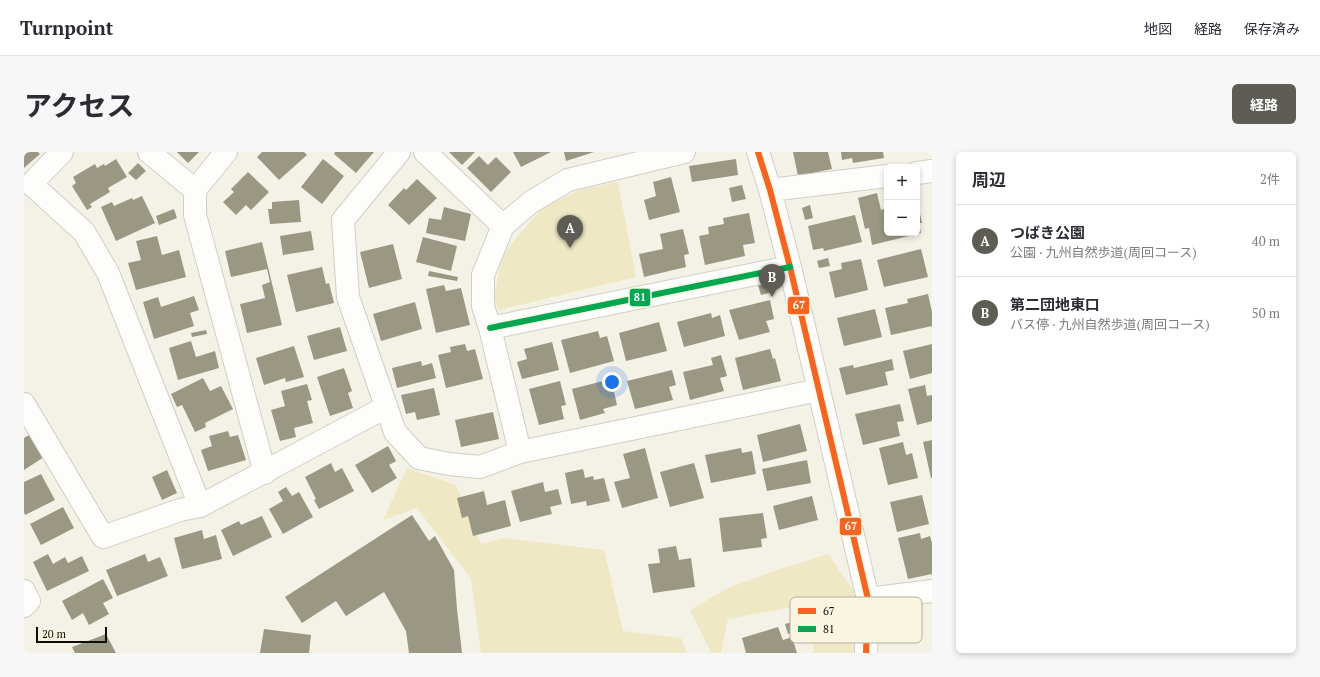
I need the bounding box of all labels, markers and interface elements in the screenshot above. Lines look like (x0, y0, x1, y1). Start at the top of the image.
text: Turnpoint (20, 15, 113, 40)
text: 地図 (1144, 19, 1172, 38)
text: 経路 (1194, 19, 1222, 38)
text: 保存済み (1244, 19, 1300, 38)
button: 経路 (1232, 84, 1296, 124)
text: アクセス (24, 87, 135, 124)
map controls (884, 164, 920, 236)
button: + (884, 164, 920, 200)
text: 周辺 (972, 168, 1006, 191)
text: 2件 (1260, 170, 1280, 188)
button: − (884, 200, 920, 236)
pin: A (557, 215, 583, 248)
text: つばき公園 (1010, 222, 1085, 242)
text: A (980, 232, 990, 250)
text: 40 m (1252, 232, 1280, 250)
text: 公園 · 九州自然歩道(周回コース) (1010, 243, 1197, 261)
pin: B (759, 264, 785, 297)
line badge: 81 (629, 288, 651, 307)
text: 81 (634, 290, 646, 304)
text: 第二団地東口 (1010, 294, 1100, 314)
line badge: 67 (787, 296, 810, 315)
text: 67 (793, 298, 805, 312)
text: B (981, 304, 989, 322)
text: 50 m (1252, 304, 1280, 322)
text: バス停 · 九州自然歩道(周回コース) (1010, 315, 1210, 333)
your location (602, 372, 622, 392)
line badge: 67 (839, 517, 862, 536)
text: 67 (845, 519, 857, 533)
legend (790, 597, 922, 643)
text: 67 (823, 604, 835, 618)
text: 81 (823, 622, 835, 636)
scale bar (36, 625, 107, 644)
text: 20 m (42, 627, 66, 641)

